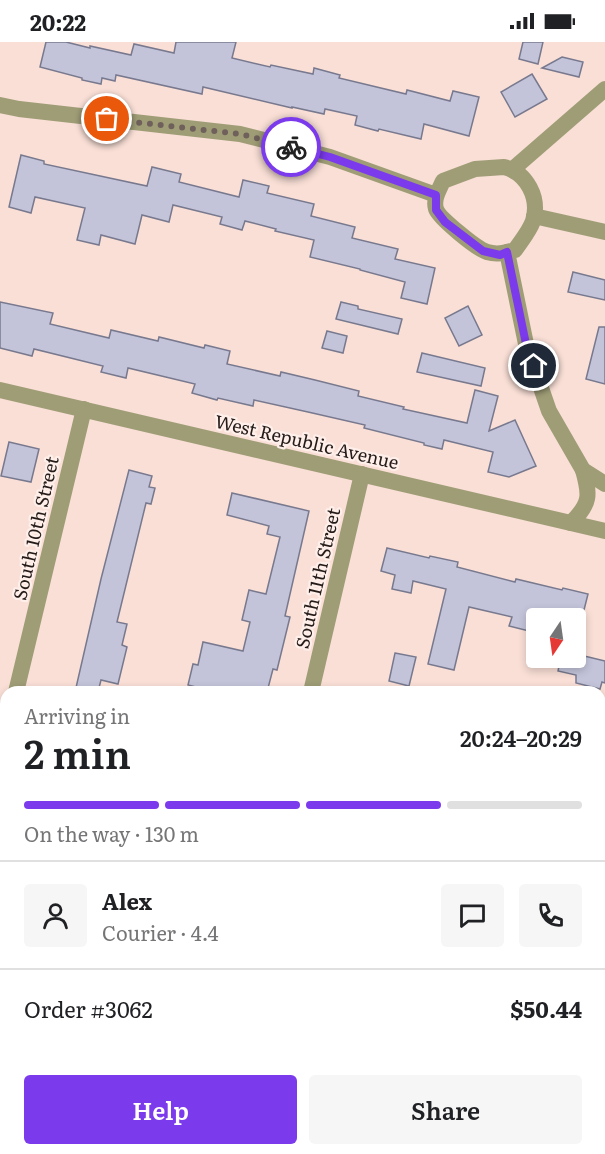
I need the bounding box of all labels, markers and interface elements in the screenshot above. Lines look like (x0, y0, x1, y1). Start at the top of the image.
text: 20:22 (30, 5, 86, 38)
pin (81, 93, 132, 144)
icon: bag (90, 102, 123, 135)
courier (261, 117, 321, 177)
icon: bike (275, 131, 308, 164)
pin (508, 340, 559, 391)
icon: home (517, 349, 550, 382)
street label: West Republic Avenue (212, 407, 402, 475)
street label: South 10th Street (5, 453, 65, 603)
street label: South 11th Street (288, 504, 346, 651)
north arrow (526, 608, 586, 668)
map controls (526, 608, 586, 668)
text: Arriving in (24, 700, 130, 730)
text: 20:24–20:29 (460, 721, 582, 754)
text: 2 min (24, 723, 131, 781)
text: On the way · 130 m (24, 818, 199, 848)
button: person (24, 884, 87, 947)
text: Alex (102, 884, 152, 917)
button: chat (441, 884, 504, 947)
button: phone (519, 884, 582, 947)
text: Courier · 4.4 (102, 917, 219, 947)
text: Order #3062 (24, 992, 153, 1025)
text: $50.44 (510, 992, 582, 1025)
button: Help (24, 1075, 297, 1144)
button: Share (309, 1075, 582, 1144)

